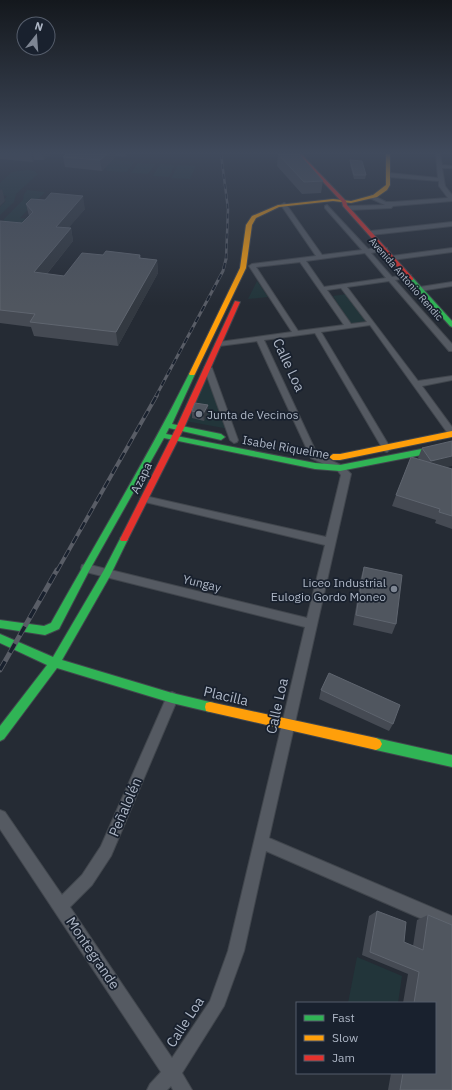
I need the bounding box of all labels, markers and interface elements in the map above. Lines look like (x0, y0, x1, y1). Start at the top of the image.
north arrow (16, 16, 56, 56)
text: N (33, 19, 45, 34)
street label: Avenida Antonio Rendic (366, 235, 446, 323)
street label: Calle Loa (269, 335, 309, 395)
place label: Junta de Vecinos (207, 407, 299, 422)
marker: Junta de Vecinos (194, 409, 204, 419)
street label: Isabel Riquelme (241, 432, 331, 462)
street label: Azapa (127, 459, 155, 496)
street label: Yungay (181, 571, 223, 595)
place label: Liceo Industrial Eulogio Gordo Moneo (271, 575, 386, 604)
marker: Liceo Industrial Eulogio Gordo Moneo (389, 584, 399, 594)
street label: Calle Loa (262, 676, 292, 736)
street label: Placilla (202, 682, 251, 710)
street label: Peñalolén (105, 775, 145, 839)
street label: Montegrande (62, 913, 124, 993)
street label: Calle Loa (162, 993, 208, 1051)
legend (296, 1002, 436, 1074)
text: Fast (332, 1010, 355, 1025)
text: Slow (332, 1030, 358, 1045)
text: Jam (332, 1050, 355, 1065)

